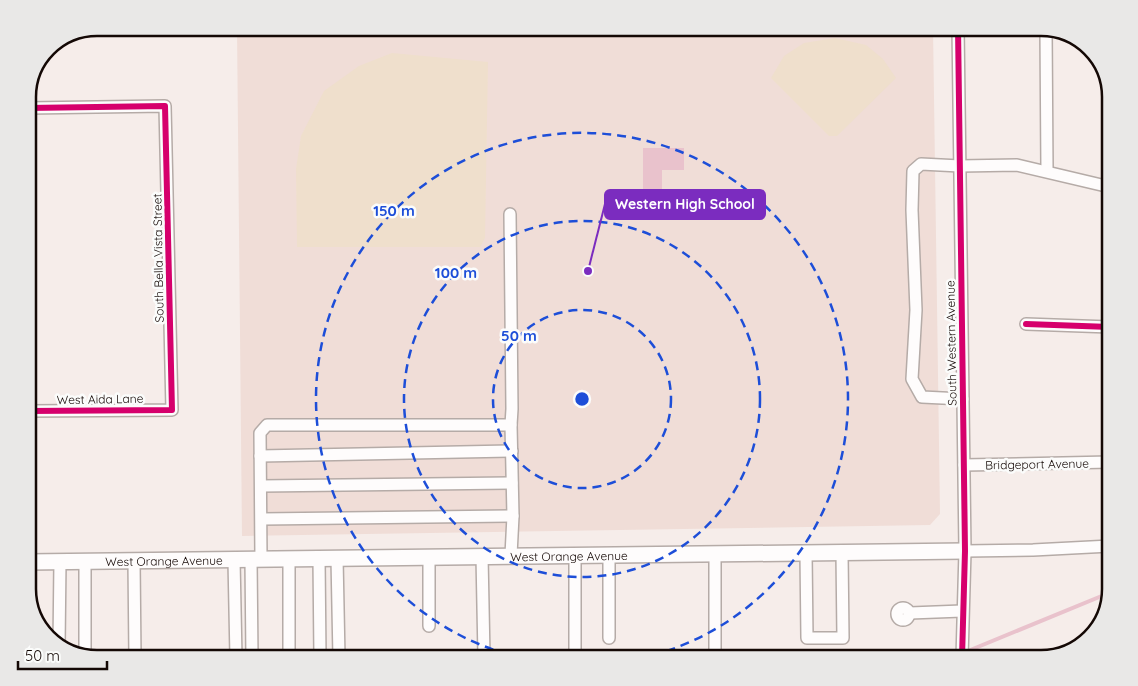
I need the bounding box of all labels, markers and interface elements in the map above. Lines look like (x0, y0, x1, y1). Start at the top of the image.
callout: Western High School (605, 190, 765, 219)
street label: South Bella Vista Street (149, 193, 167, 323)
text: Western High School (615, 195, 755, 213)
text: 150 m (373, 201, 415, 220)
text: 100 m (435, 263, 477, 282)
street label: South Western Avenue (942, 280, 960, 406)
text: 50 m (501, 326, 537, 345)
centre of rings (573, 390, 591, 408)
street label: West Aida Lane (57, 391, 144, 407)
street label: Bridgeport Avenue (985, 456, 1089, 472)
street label: West Orange Avenue (510, 547, 628, 564)
street label: West Orange Avenue (105, 552, 223, 569)
scale bar (18, 638, 106, 670)
text: 50 m (25, 646, 60, 665)

